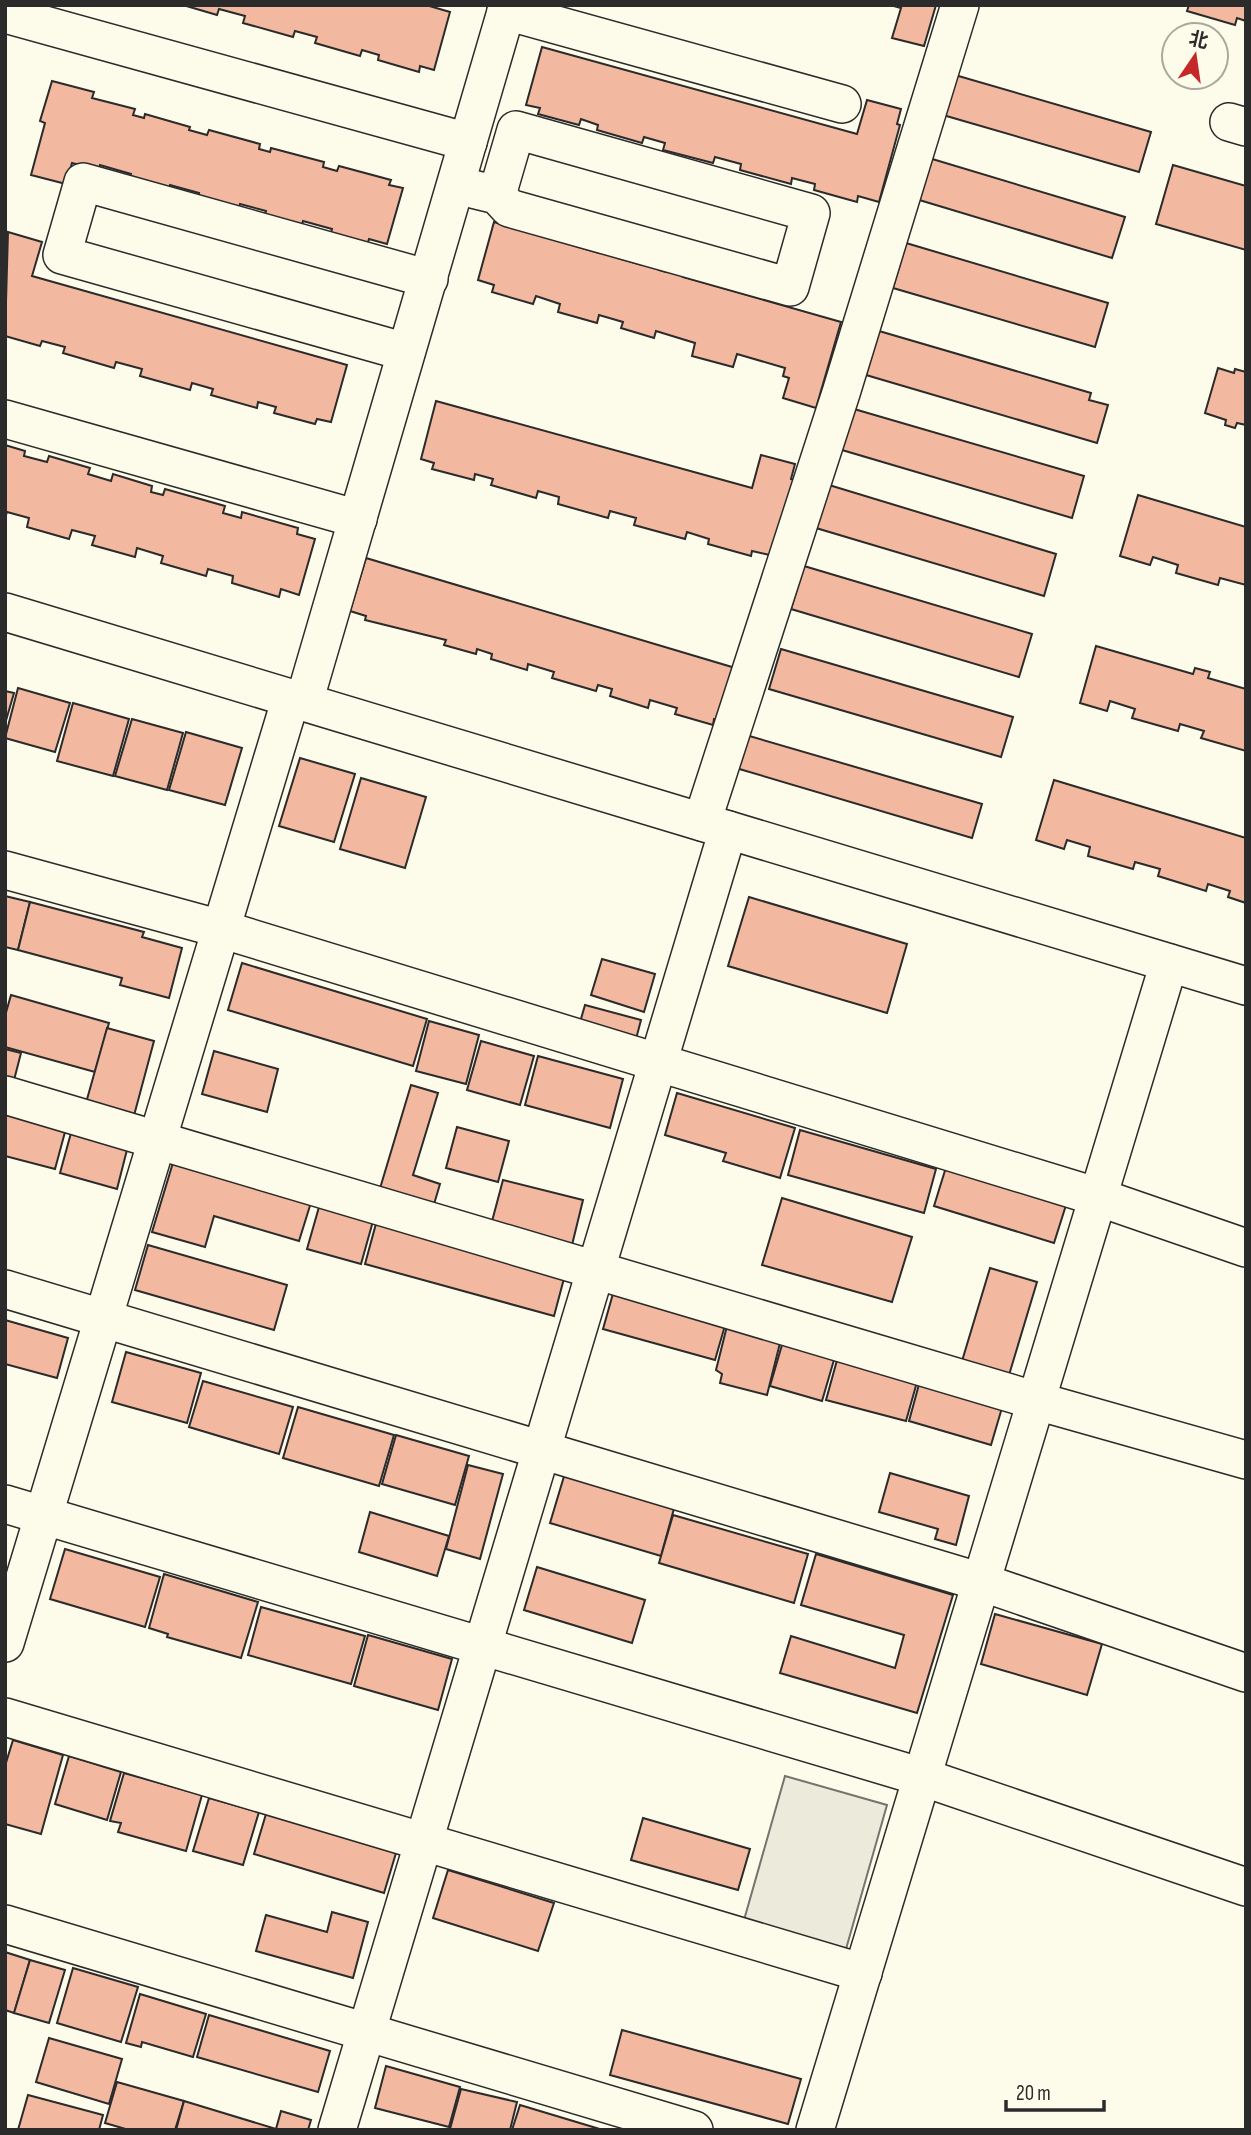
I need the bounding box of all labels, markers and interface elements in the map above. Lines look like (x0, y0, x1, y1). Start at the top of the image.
north arrow (1160, 21, 1230, 91)
text: 北 (1187, 28, 1210, 54)
scale bar (1006, 2068, 1104, 2112)
text: 20 m (1016, 2081, 1051, 2106)

